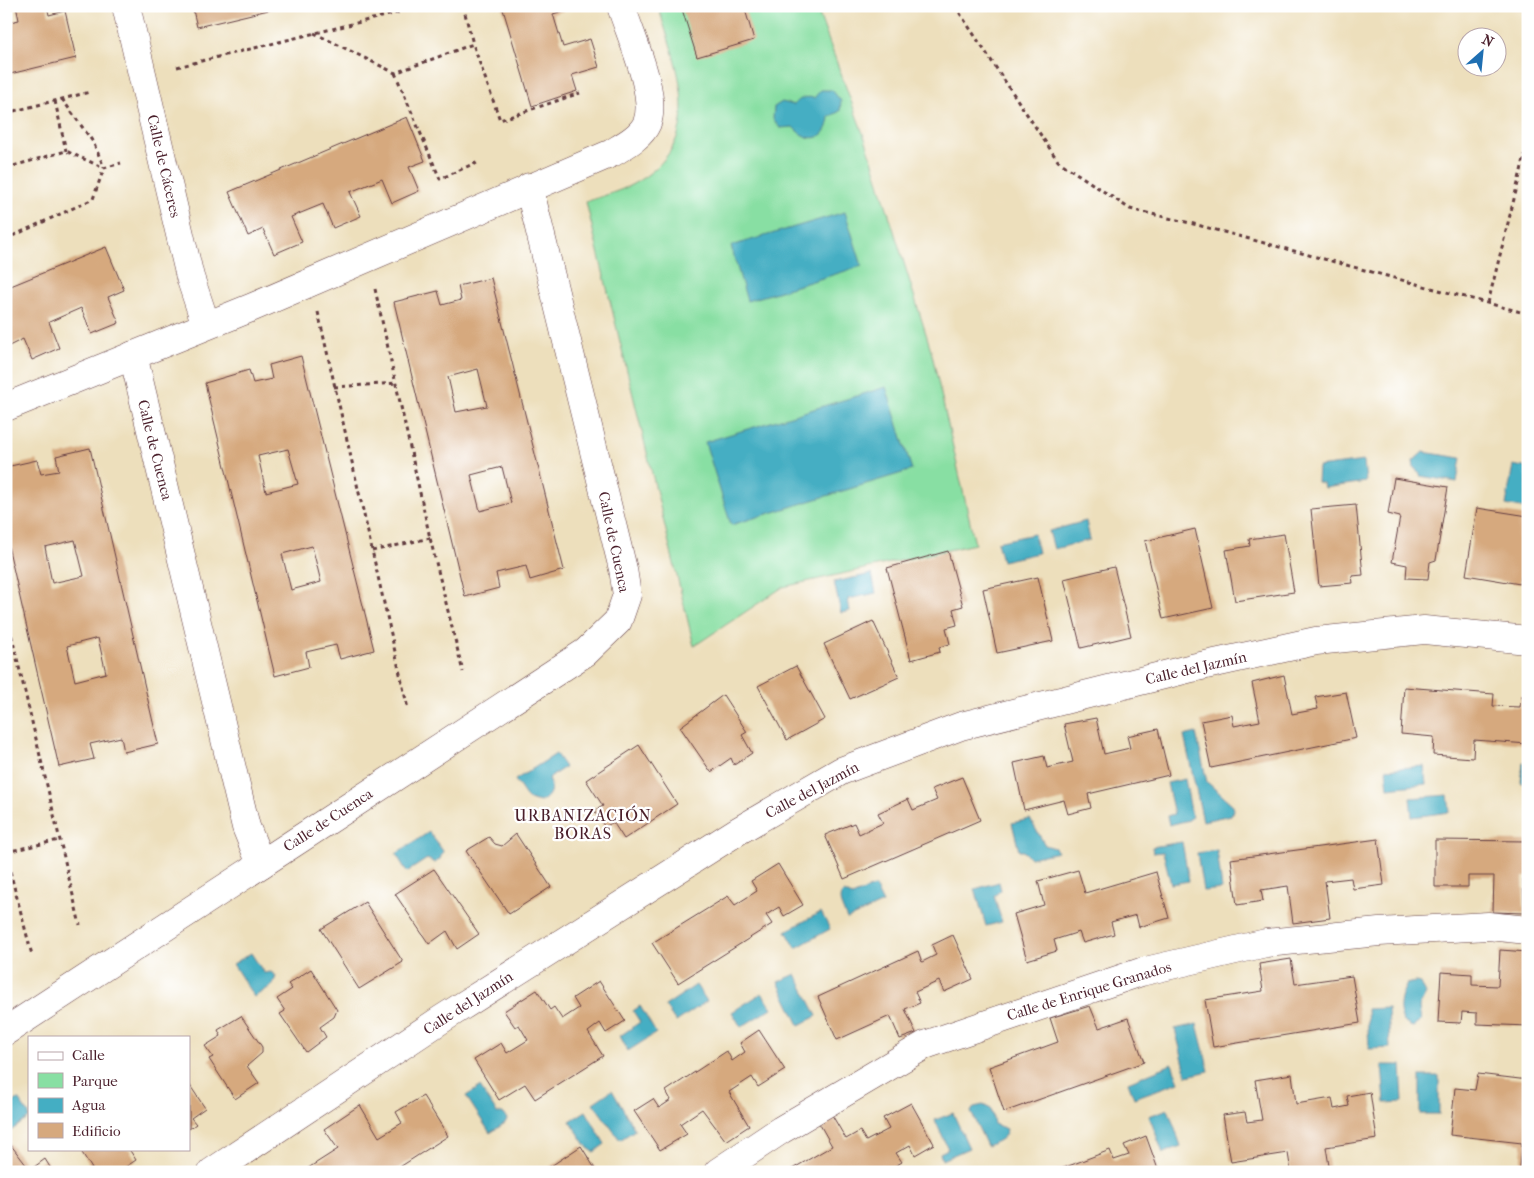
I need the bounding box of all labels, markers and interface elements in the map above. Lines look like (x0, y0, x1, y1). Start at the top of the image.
north arrow (1456, 28, 1506, 78)
text: N (1479, 31, 1497, 51)
street label: Calle de Cáceres (143, 113, 185, 220)
street label: Calle de Cuenca (134, 398, 176, 503)
street label: Calle de Cuenca (595, 490, 634, 595)
street label: Calle del Jazmín (1144, 648, 1249, 688)
street label: Calle del Jazmín (762, 758, 862, 822)
street label: Calle de Cuenca (280, 784, 377, 856)
district label: URBANIZACIÓN BORAS (514, 805, 652, 843)
street label: Calle de Enrique Granados (1005, 957, 1174, 1025)
street label: Calle del Jazmín (420, 967, 516, 1039)
legend (28, 1036, 190, 1150)
text: Calle (72, 1046, 105, 1064)
text: Parque (72, 1072, 118, 1090)
text: Agua (71, 1096, 106, 1114)
text: Edificio (72, 1122, 121, 1140)

